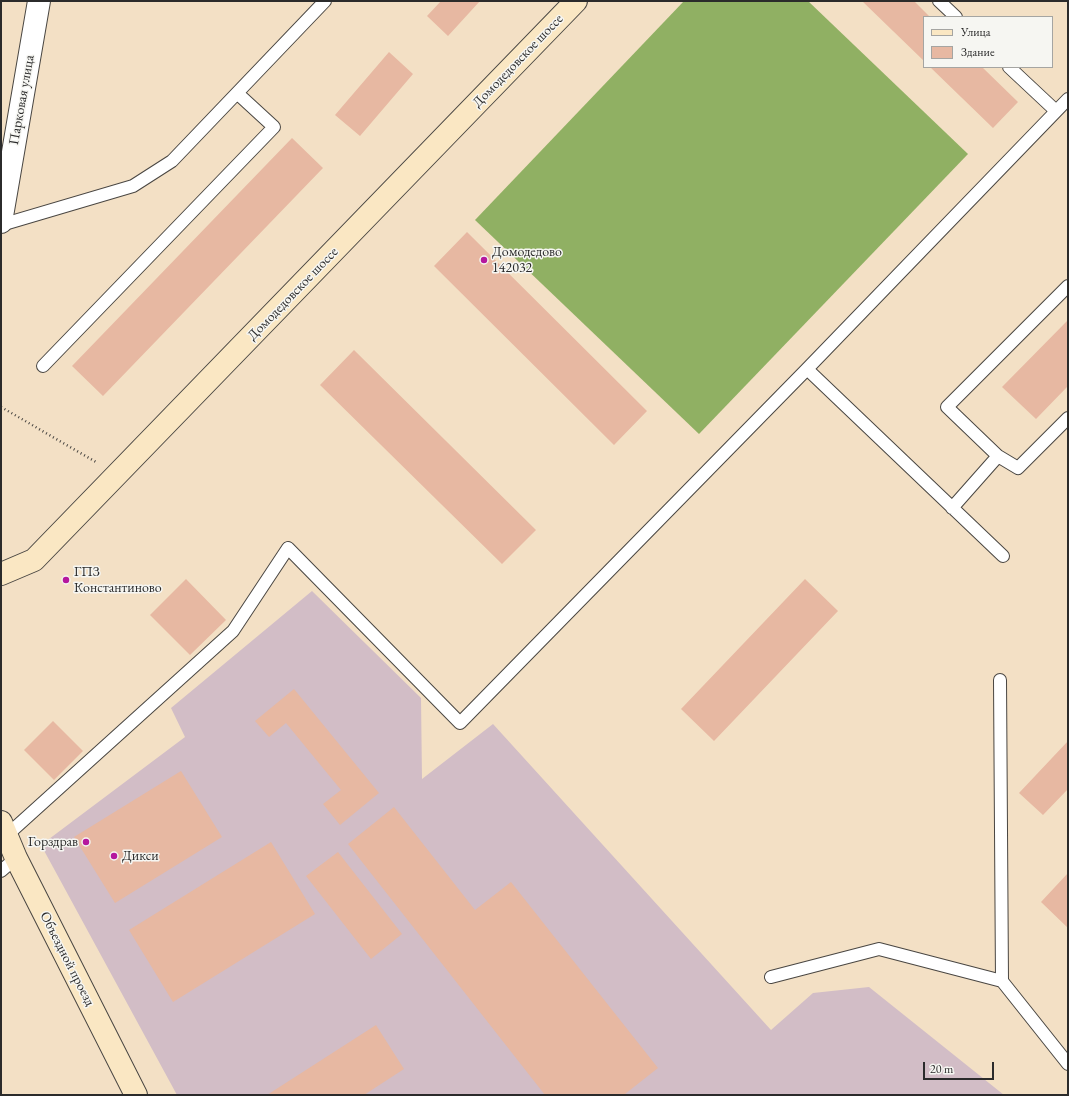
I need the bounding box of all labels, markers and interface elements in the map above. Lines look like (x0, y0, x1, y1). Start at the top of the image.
street label: Домодедовское шоссе (469, 11, 567, 111)
legend (923, 16, 1053, 68)
text: Улица (961, 24, 991, 40)
text: Здание (961, 44, 995, 60)
street label: Парковая улица (6, 54, 38, 146)
street label: Домодедовское шоссе (244, 244, 342, 344)
place label: Домодедово 142032 (492, 244, 562, 276)
marker: Домодедово 142032 (479, 255, 489, 265)
place label: ГПЗ Константиново (74, 564, 162, 596)
marker: ГПЗ Константиново (61, 575, 71, 585)
place label: Горздрав (28, 834, 78, 850)
marker: Горздрав (81, 837, 91, 847)
place label: Дикси (122, 848, 159, 864)
marker: Дикси (109, 851, 119, 861)
street label: Объездной проезд (36, 909, 98, 1009)
scale bar (925, 1054, 996, 1080)
text: 20 m (930, 1061, 953, 1077)

